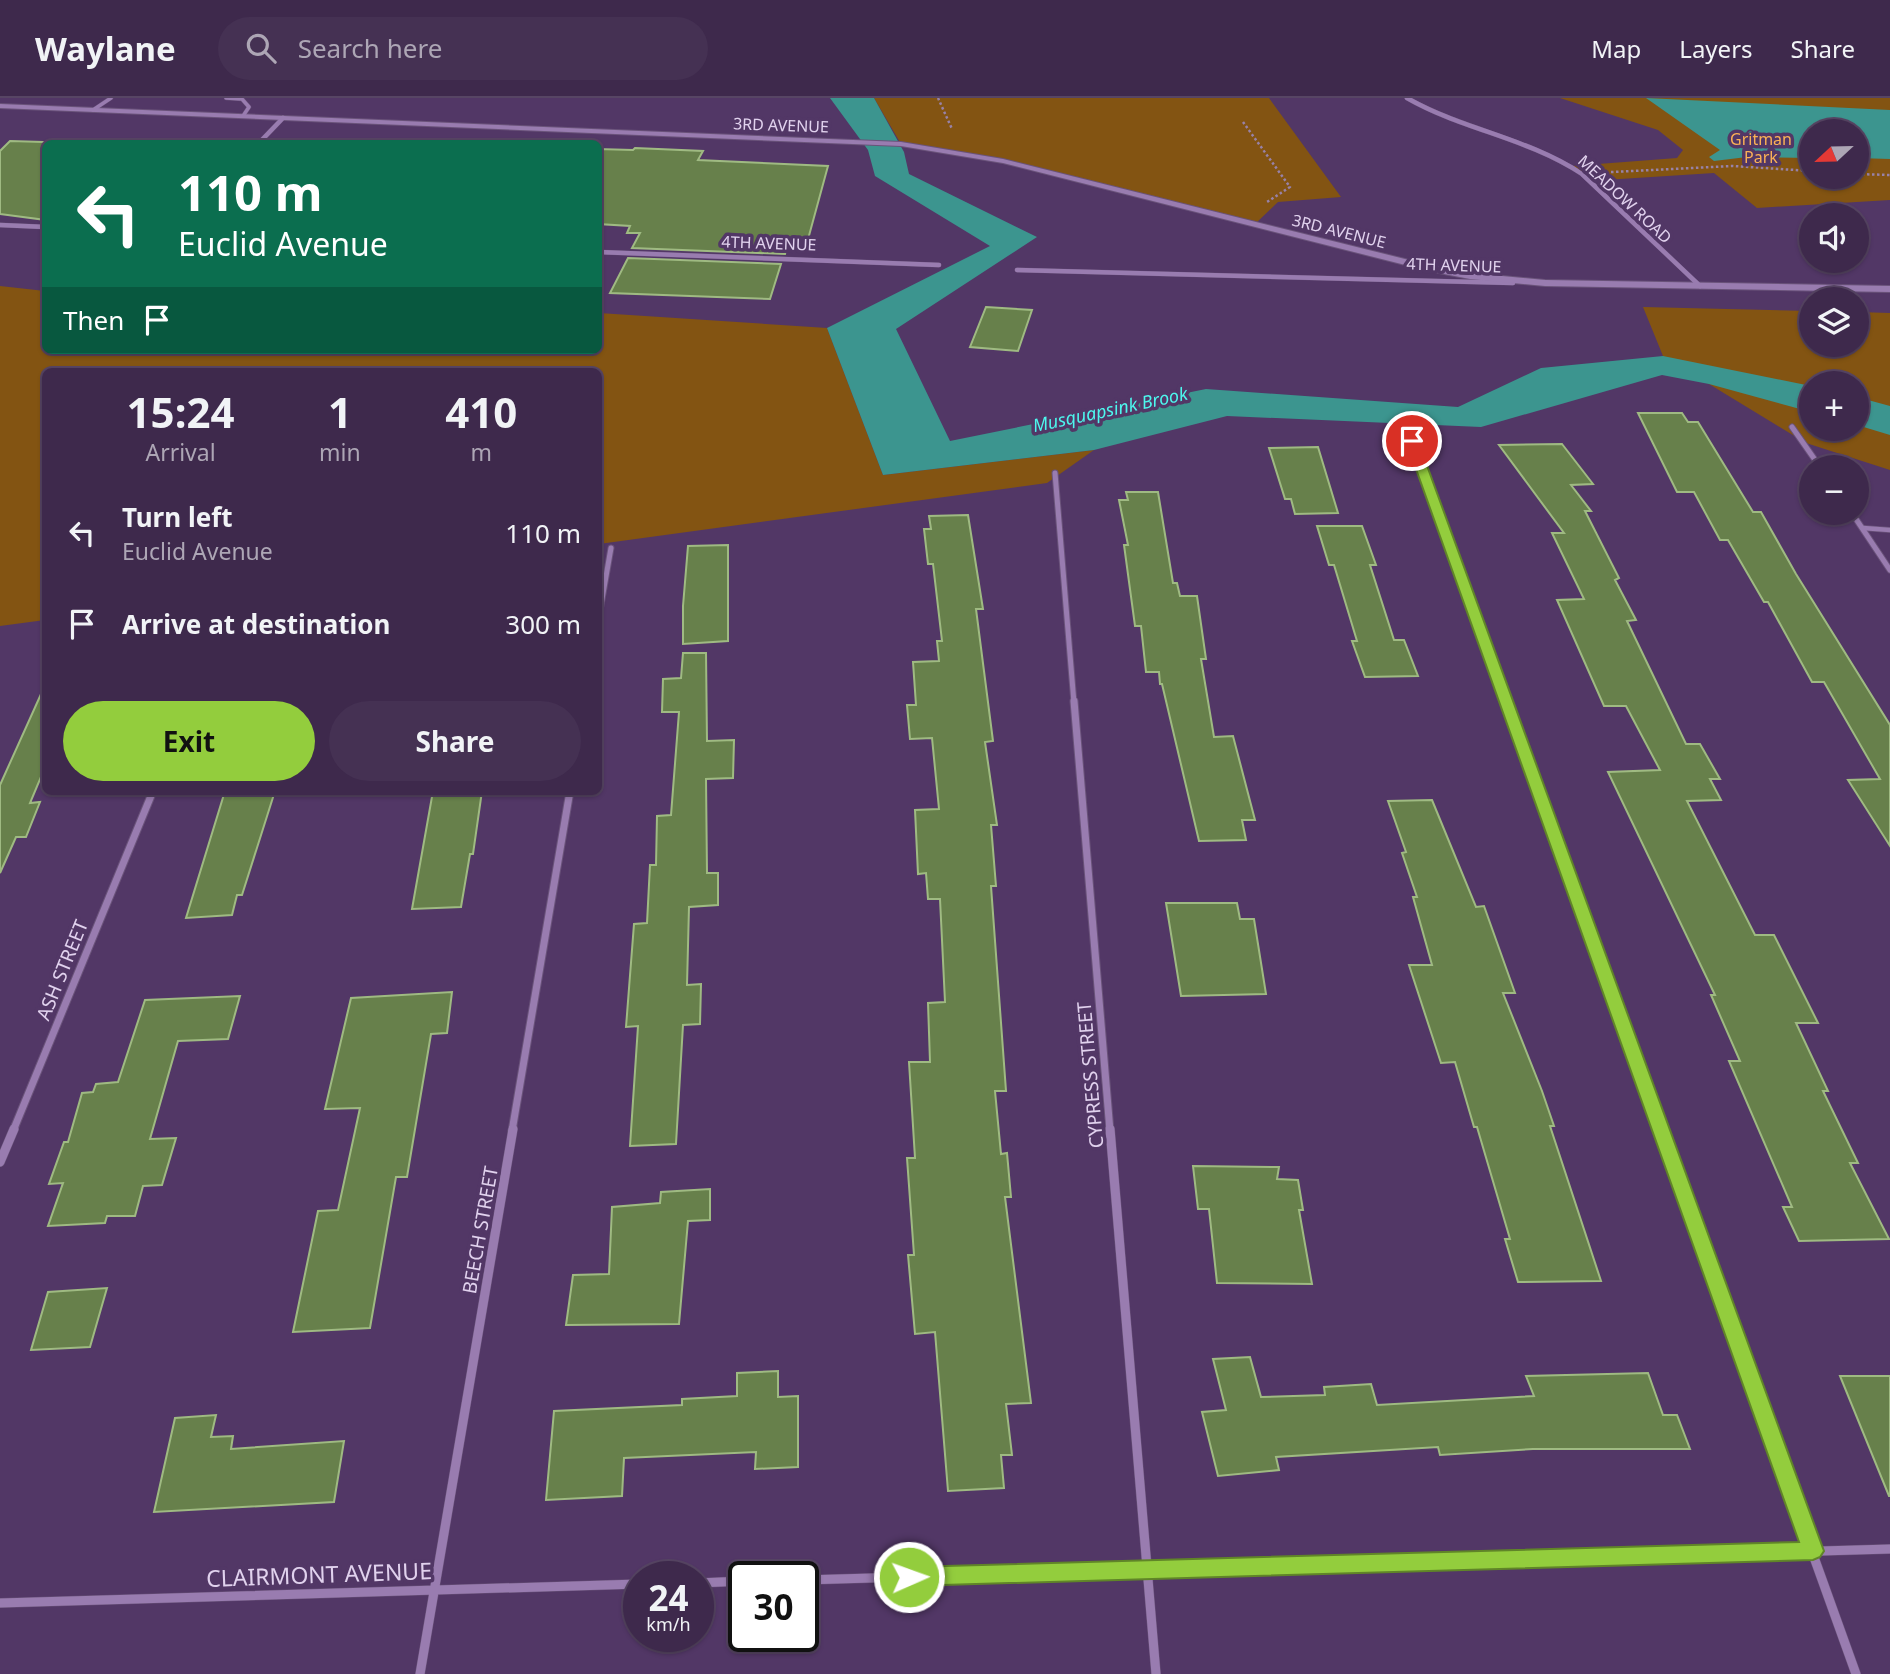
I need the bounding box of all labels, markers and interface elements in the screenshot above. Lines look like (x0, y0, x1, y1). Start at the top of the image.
search box (218, 17, 708, 80)
text: Waylane (35, 26, 176, 71)
icon: search (242, 29, 280, 67)
text: Search here (298, 30, 442, 66)
text: Map (1591, 32, 1641, 65)
text: Layers (1679, 32, 1753, 65)
text: Share (1791, 32, 1855, 65)
street label: 3RD AVENUE (733, 112, 829, 138)
north arrow (1799, 119, 1869, 189)
map controls (1799, 119, 1869, 525)
park label: Gritman Park (1730, 128, 1792, 168)
street label: MEADOW ROAD (1573, 150, 1677, 248)
text: 110 m (178, 159, 323, 225)
icon: left (63, 168, 154, 259)
button: sound (1799, 203, 1869, 273)
street label: 3RD AVENUE (1290, 209, 1388, 253)
text: Euclid Avenue (178, 222, 388, 265)
street label: 4TH AVENUE (721, 230, 817, 256)
street label: 4TH AVENUE (1406, 252, 1502, 278)
button: layers (1799, 287, 1869, 357)
icon: arrive (138, 301, 176, 339)
text: Then (63, 302, 124, 338)
button: + (1799, 371, 1869, 441)
water label: Musquapsink Brook (1030, 381, 1191, 437)
text: 15:24 (127, 383, 234, 440)
text: 1 (328, 383, 352, 440)
text: 410 (445, 383, 517, 440)
pin (1382, 411, 1442, 471)
icon: arrive (1393, 422, 1431, 460)
text: Arrival (145, 436, 216, 468)
text: min (319, 436, 361, 468)
text: m (471, 436, 492, 468)
button: − (1799, 455, 1869, 525)
text: Turn left (122, 499, 233, 535)
icon: left (63, 514, 101, 552)
text: 110 m (505, 515, 581, 551)
text: Euclid Avenue (122, 535, 273, 567)
icon: arrive (63, 605, 101, 643)
text: Arrive at destination (122, 606, 391, 642)
text: 300 m (505, 606, 581, 642)
button: Exit (63, 701, 315, 781)
button: Share (329, 701, 581, 781)
street label: ASH STREET (30, 916, 94, 1024)
street label: CYPRESS STREET (1071, 1000, 1109, 1149)
street label: BEECH STREET (456, 1164, 504, 1296)
position arrow (872, 1540, 946, 1614)
street label: CLAIRMONT AVENUE (206, 1554, 432, 1594)
speed limit sign: 30 (728, 1561, 819, 1652)
text: 24 (648, 1574, 689, 1621)
text: km/h (646, 1612, 691, 1636)

